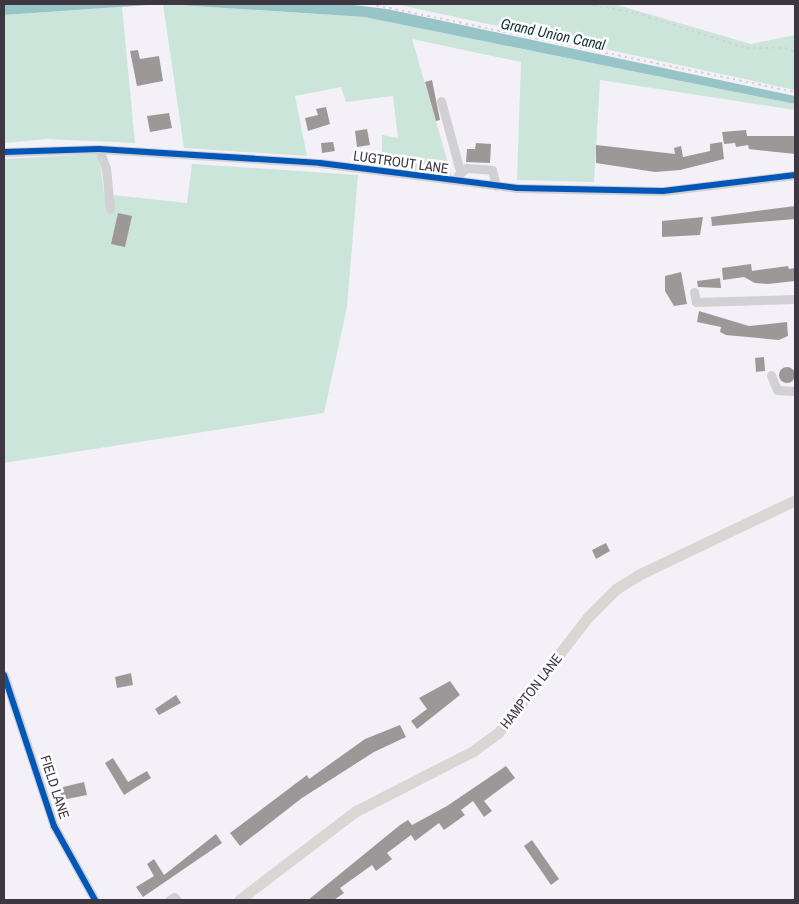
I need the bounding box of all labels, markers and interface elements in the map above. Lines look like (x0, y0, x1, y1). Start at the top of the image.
water label: Grand Union Canal (499, 14, 607, 54)
street label: LUGTROUT LANE (352, 147, 450, 177)
street label: HAMPTON LANE (497, 650, 565, 732)
street label: FIELD LANE (37, 753, 73, 821)

